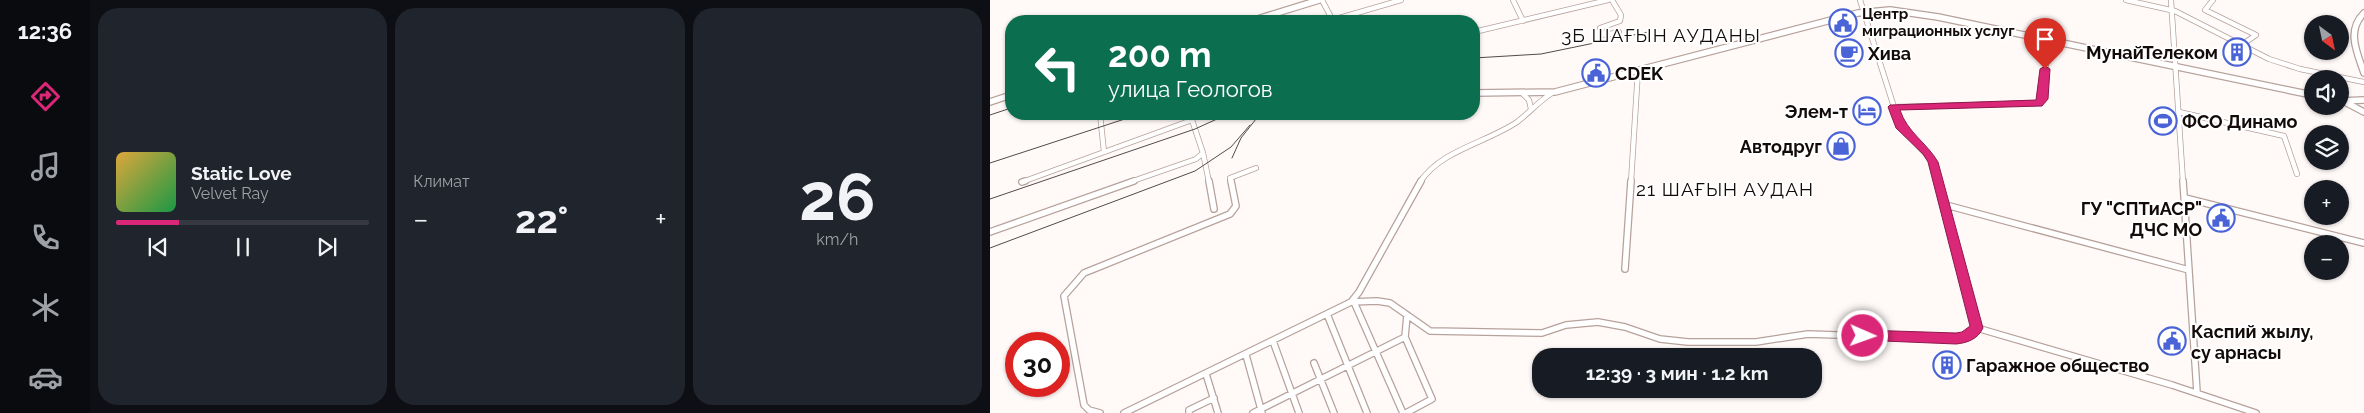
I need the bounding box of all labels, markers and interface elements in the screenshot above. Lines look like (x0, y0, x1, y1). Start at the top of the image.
place label: Центр миграционных услуг (1862, 5, 2015, 40)
public building icon: Центр миграционных услуг (1828, 8, 1858, 38)
north arrow (2304, 15, 2349, 60)
map controls (2304, 15, 2349, 280)
text: 12:36 (18, 18, 72, 44)
pin (2024, 18, 2066, 69)
district label: 3Б ШАҒЫН АУДАНЫ (1561, 24, 1761, 46)
icon: arrive (2031, 25, 2059, 53)
text: 200 m (1108, 34, 1212, 75)
icon: left (1025, 35, 1090, 100)
building icon: МунайТелеком (2222, 37, 2252, 67)
cafe icon: Хива (1834, 38, 1864, 68)
place label: МунайТелеком (2086, 42, 2218, 63)
place label: Хива (1867, 43, 1911, 64)
public building icon: CDEK (1581, 58, 1611, 88)
place label: CDEK (1615, 63, 1664, 84)
button: sound (2304, 70, 2349, 115)
text: улица Геологов (1108, 76, 1273, 102)
icon: directions (28, 79, 63, 114)
hotel icon: Элем-т (1852, 96, 1882, 126)
place label: Элем-т (1784, 101, 1848, 122)
sports icon: ФСО Динамо (2148, 106, 2178, 136)
place label: ФСО Динамо (2182, 111, 2298, 132)
button: layers (2304, 125, 2349, 170)
shop icon: Автодруг (1826, 131, 1856, 161)
place label: Автодруг (1740, 136, 1822, 157)
icon: music (28, 149, 63, 184)
text: 26 (799, 159, 875, 235)
text: Static Love (191, 162, 292, 184)
text: Климат (413, 172, 470, 191)
district label: 21 ШАҒЫН АУДАН (1636, 178, 1814, 200)
button: + (2304, 180, 2349, 225)
text: Velvet Ray (191, 184, 269, 203)
text: 22° (515, 197, 568, 242)
place label: ГУ "СПТиАСР" ДЧС МО (2081, 198, 2202, 240)
text: − (413, 203, 428, 236)
text: + (655, 203, 667, 236)
public building icon: ГУ "СПТиАСР" ДЧС МО (2206, 203, 2236, 233)
icon: phone (28, 220, 63, 255)
text: km/h (816, 230, 858, 249)
icon: previous (144, 233, 172, 261)
icon: pause (229, 233, 257, 261)
icon: next (313, 233, 341, 261)
button: − (2304, 235, 2349, 280)
icon: climate (28, 290, 63, 325)
position arrow (1836, 309, 1888, 361)
place label: Каспий жылу, су арнасы (2191, 321, 2314, 363)
public building icon: Каспий жылу, су арнасы (2157, 326, 2187, 356)
speed limit sign: 30 (1005, 332, 1070, 397)
building icon: Гаражное общество (1932, 350, 1962, 380)
place label: Гаражное общество (1966, 355, 2149, 376)
icon: car (28, 360, 63, 395)
text: 12:39 · 3 мин · 1.2 km (1586, 362, 1768, 384)

